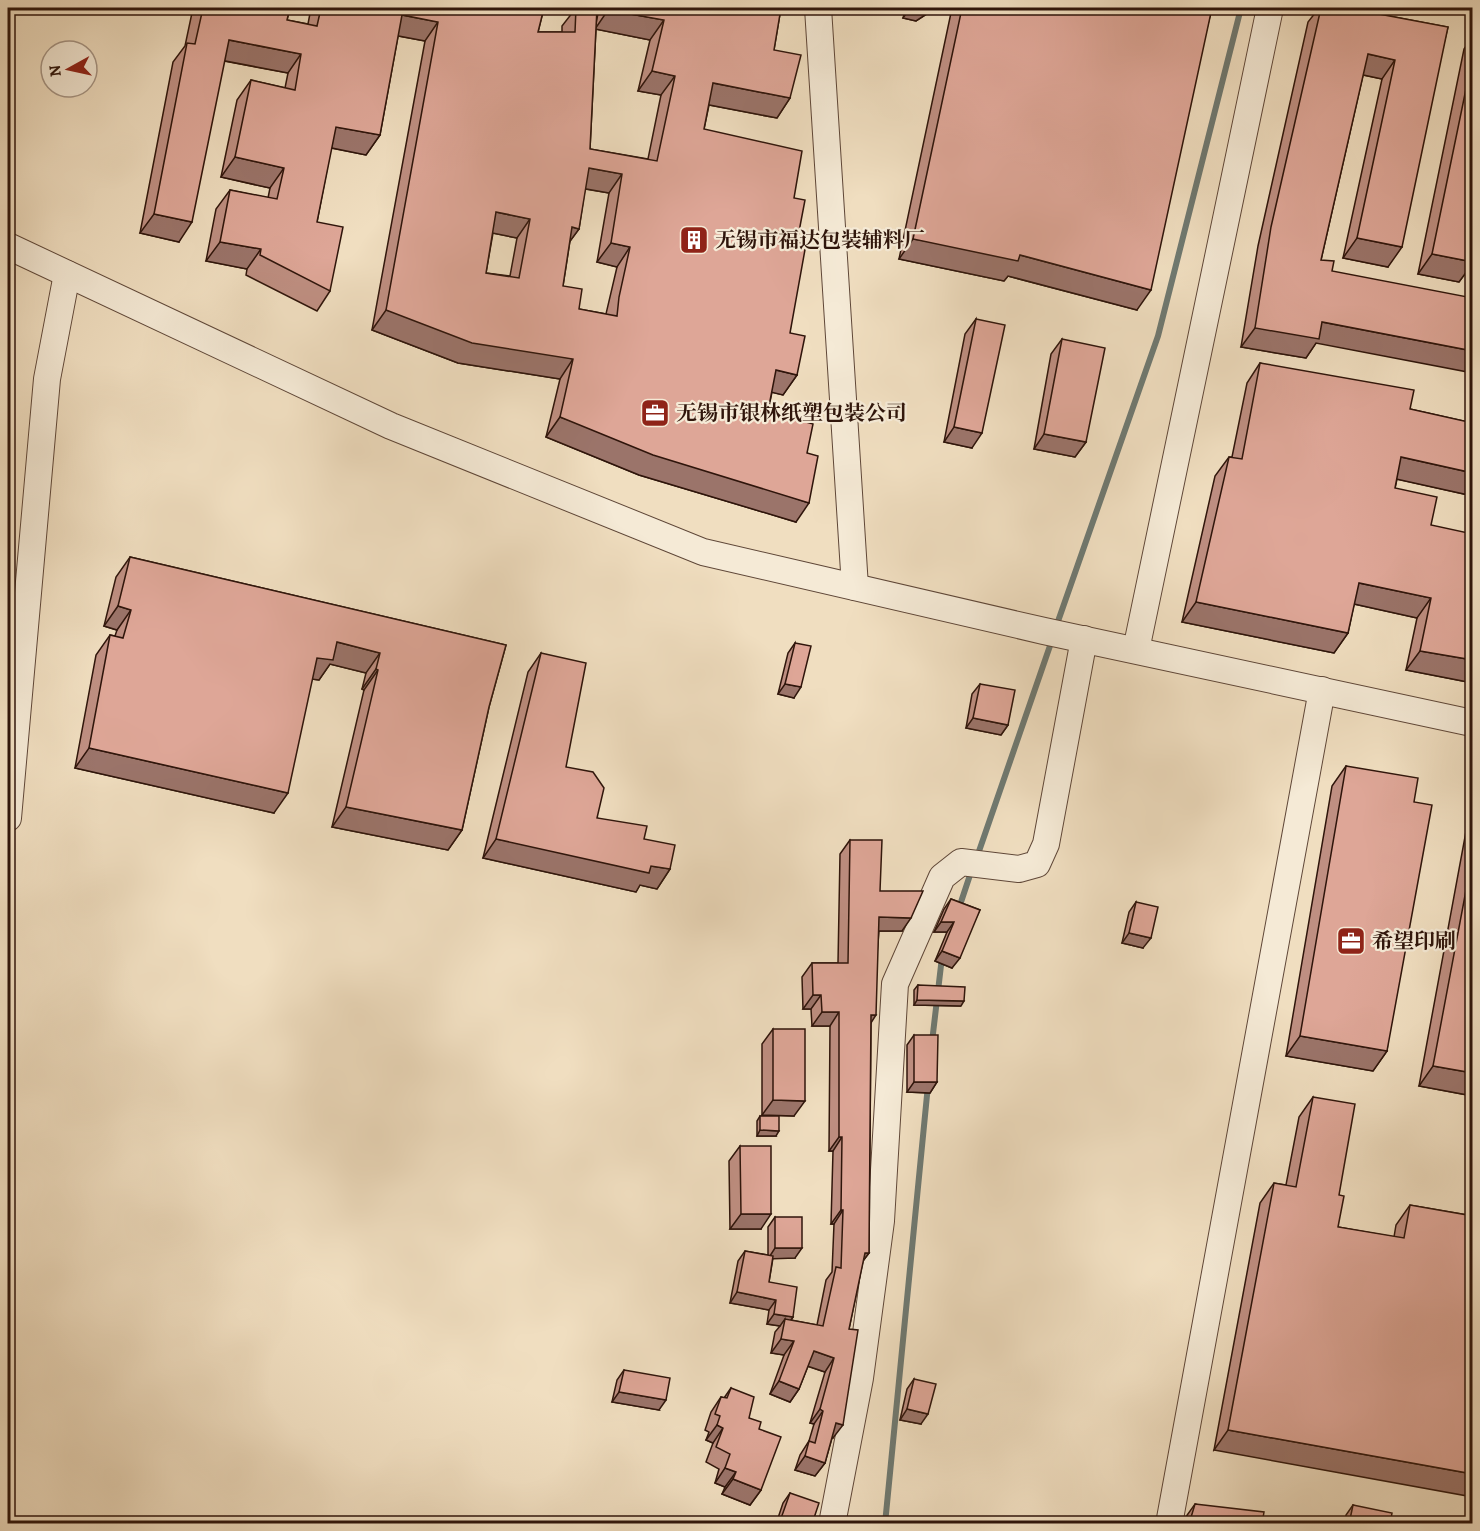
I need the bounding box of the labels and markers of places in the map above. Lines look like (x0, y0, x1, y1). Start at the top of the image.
building icon: 无锡市福达包装辅料厂 (678, 224, 710, 256)
place label: 无锡市福达包装辅料厂 (715, 226, 925, 254)
office icon: 无锡市银林纸塑包装公司 (639, 397, 671, 429)
place label: 无锡市银林纸塑包装公司 (676, 399, 907, 427)
office icon: 希望印刷 (1335, 925, 1367, 957)
place label: 希望印刷 (1372, 927, 1456, 955)

